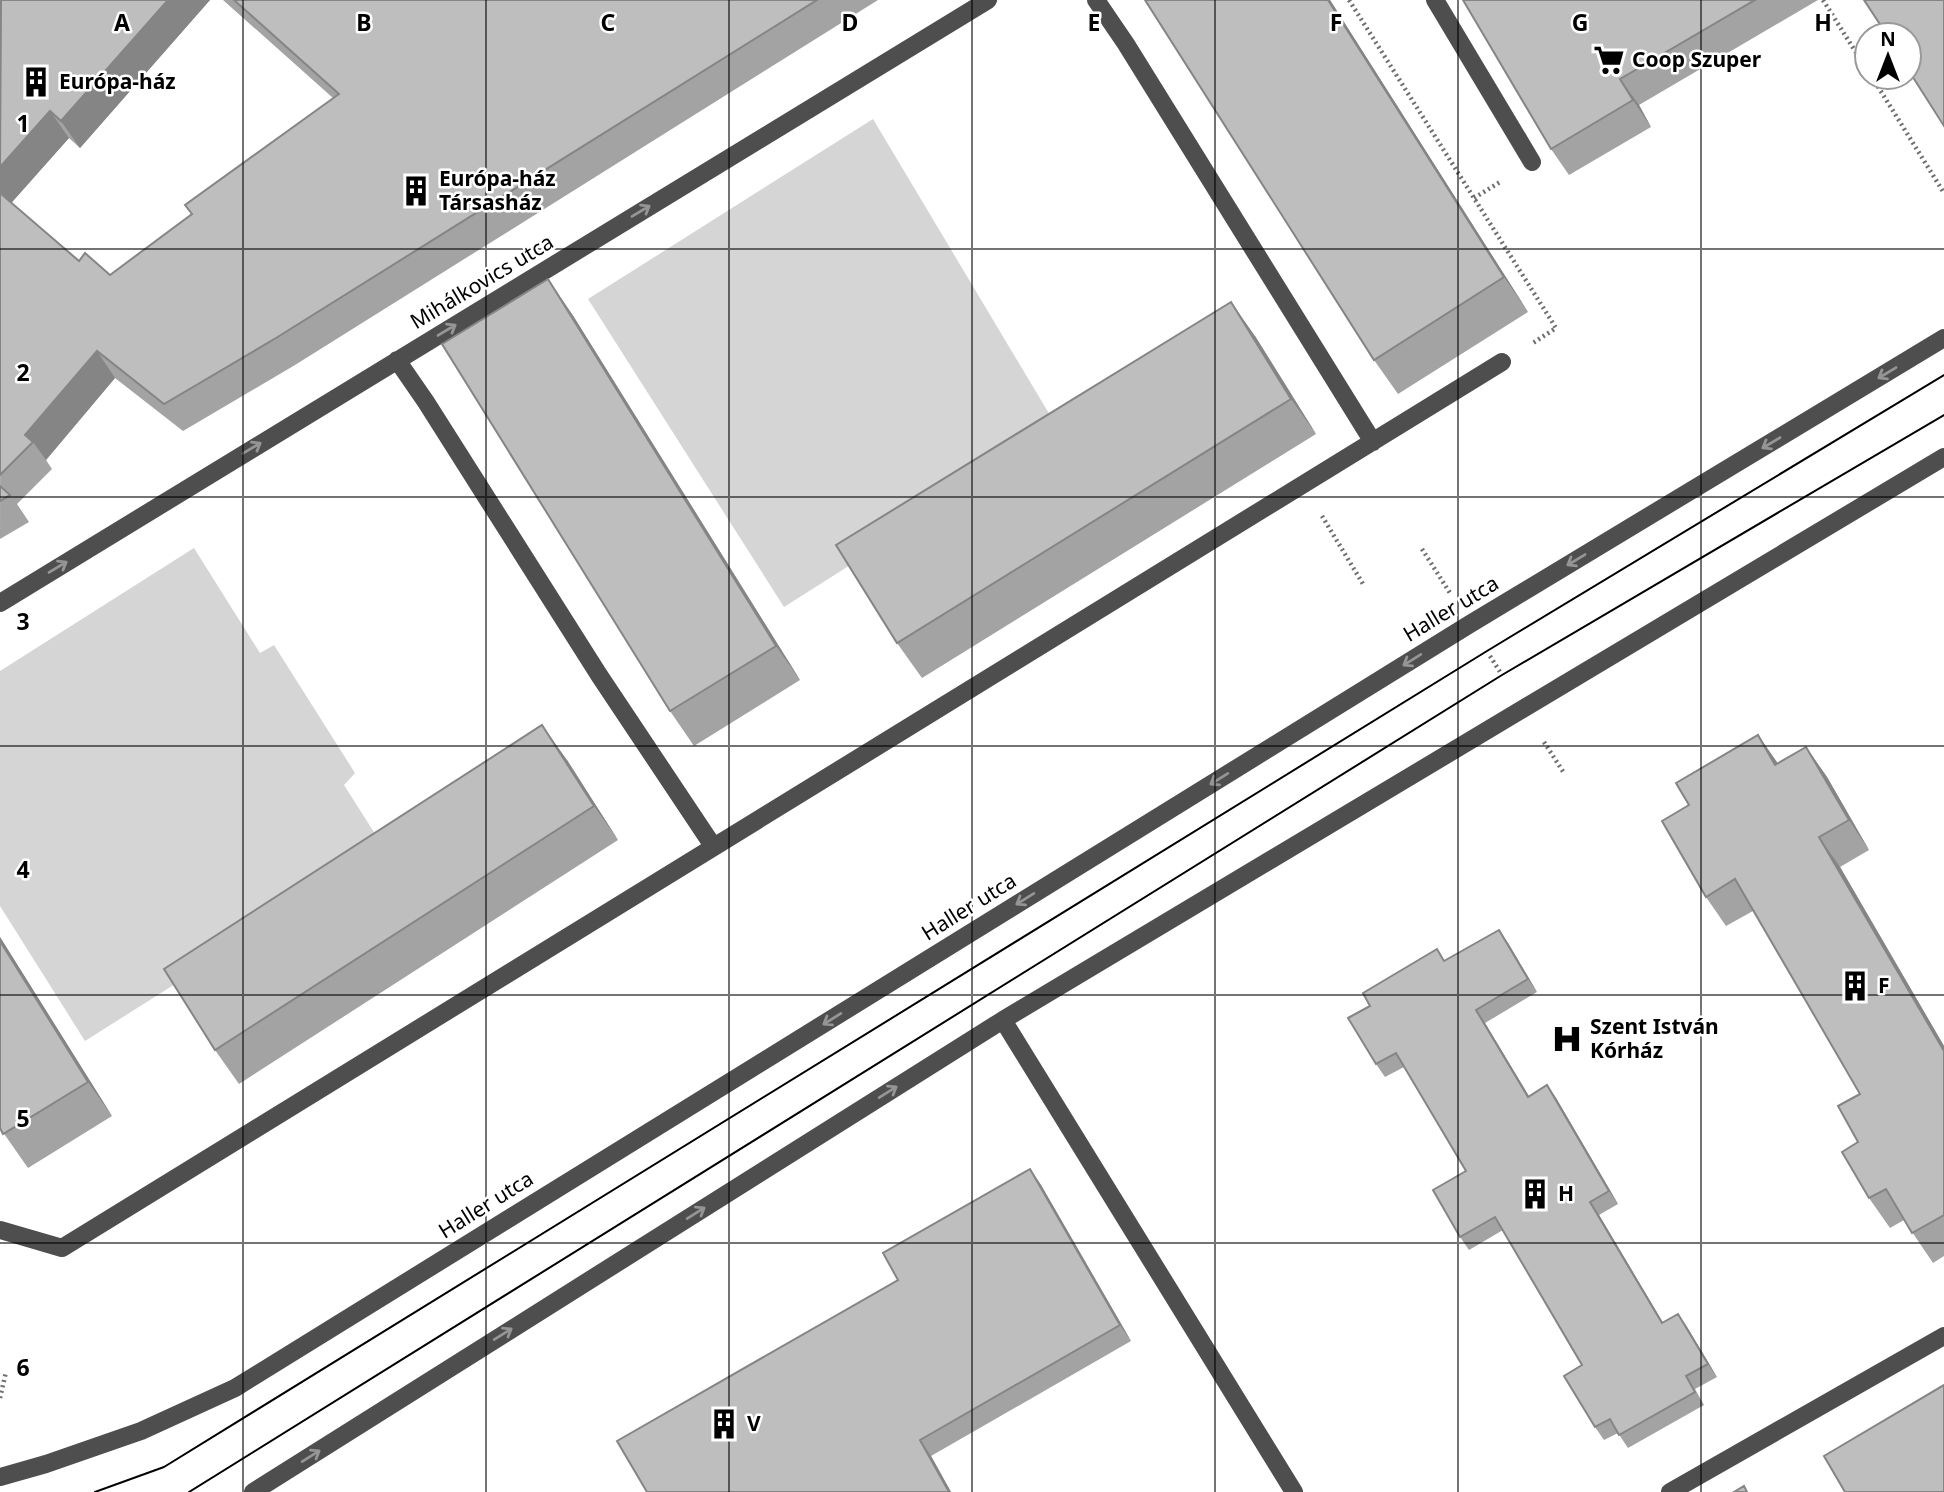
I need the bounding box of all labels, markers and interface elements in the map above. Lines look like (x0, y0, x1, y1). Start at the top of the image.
text: A (114, 6, 130, 38)
text: B (356, 6, 372, 38)
text: C (601, 6, 616, 38)
text: D (842, 6, 858, 38)
text: E (1088, 6, 1100, 38)
text: F (1330, 6, 1342, 38)
text: G (1572, 6, 1588, 38)
text: H (1814, 6, 1832, 38)
north arrow (1853, 21, 1923, 91)
text: N (1880, 26, 1896, 52)
supermarket icon: Coop Szuper (1592, 43, 1626, 77)
place label: Coop Szuper (1632, 45, 1762, 73)
building icon: Európa-ház (19, 65, 53, 99)
place label: Európa-ház (59, 67, 176, 95)
text: 1 (16, 107, 30, 139)
place label: Európa-ház Társasház (439, 164, 556, 216)
building icon: Európa-ház Társasház (399, 174, 433, 208)
one-way arrow (630, 204, 650, 218)
street label: Mihálkovics utca (405, 227, 558, 335)
one-way arrow (436, 322, 456, 336)
text: 2 (16, 356, 30, 388)
one-way arrow (1877, 366, 1897, 380)
one-way arrow (1761, 436, 1781, 450)
one-way arrow (242, 441, 262, 455)
one-way arrow (1566, 553, 1586, 567)
one-way arrow (48, 560, 68, 574)
street label: Haller utca (1398, 569, 1503, 648)
text: 3 (16, 605, 30, 637)
one-way arrow (1403, 653, 1423, 667)
one-way arrow (1209, 773, 1229, 787)
text: 4 (16, 853, 30, 885)
street label: Haller utca (916, 866, 1021, 946)
one-way arrow (1016, 892, 1036, 906)
building icon: F (1838, 969, 1872, 1003)
place label: F (1878, 971, 1890, 999)
one-way arrow (822, 1012, 842, 1026)
place label: Szent István Kórház (1590, 1012, 1719, 1064)
hospital icon: Szent István Kórház (1550, 1022, 1584, 1056)
one-way arrow (878, 1085, 898, 1099)
text: 5 (16, 1102, 30, 1134)
street label: Haller utca (433, 1164, 538, 1244)
building icon: H (1518, 1177, 1552, 1211)
place label: H (1558, 1179, 1574, 1207)
one-way arrow (685, 1206, 705, 1220)
one-way arrow (493, 1327, 513, 1341)
text: 6 (16, 1351, 30, 1383)
building icon: V (707, 1407, 741, 1441)
place label: V (747, 1409, 761, 1437)
one-way arrow (300, 1448, 320, 1462)

